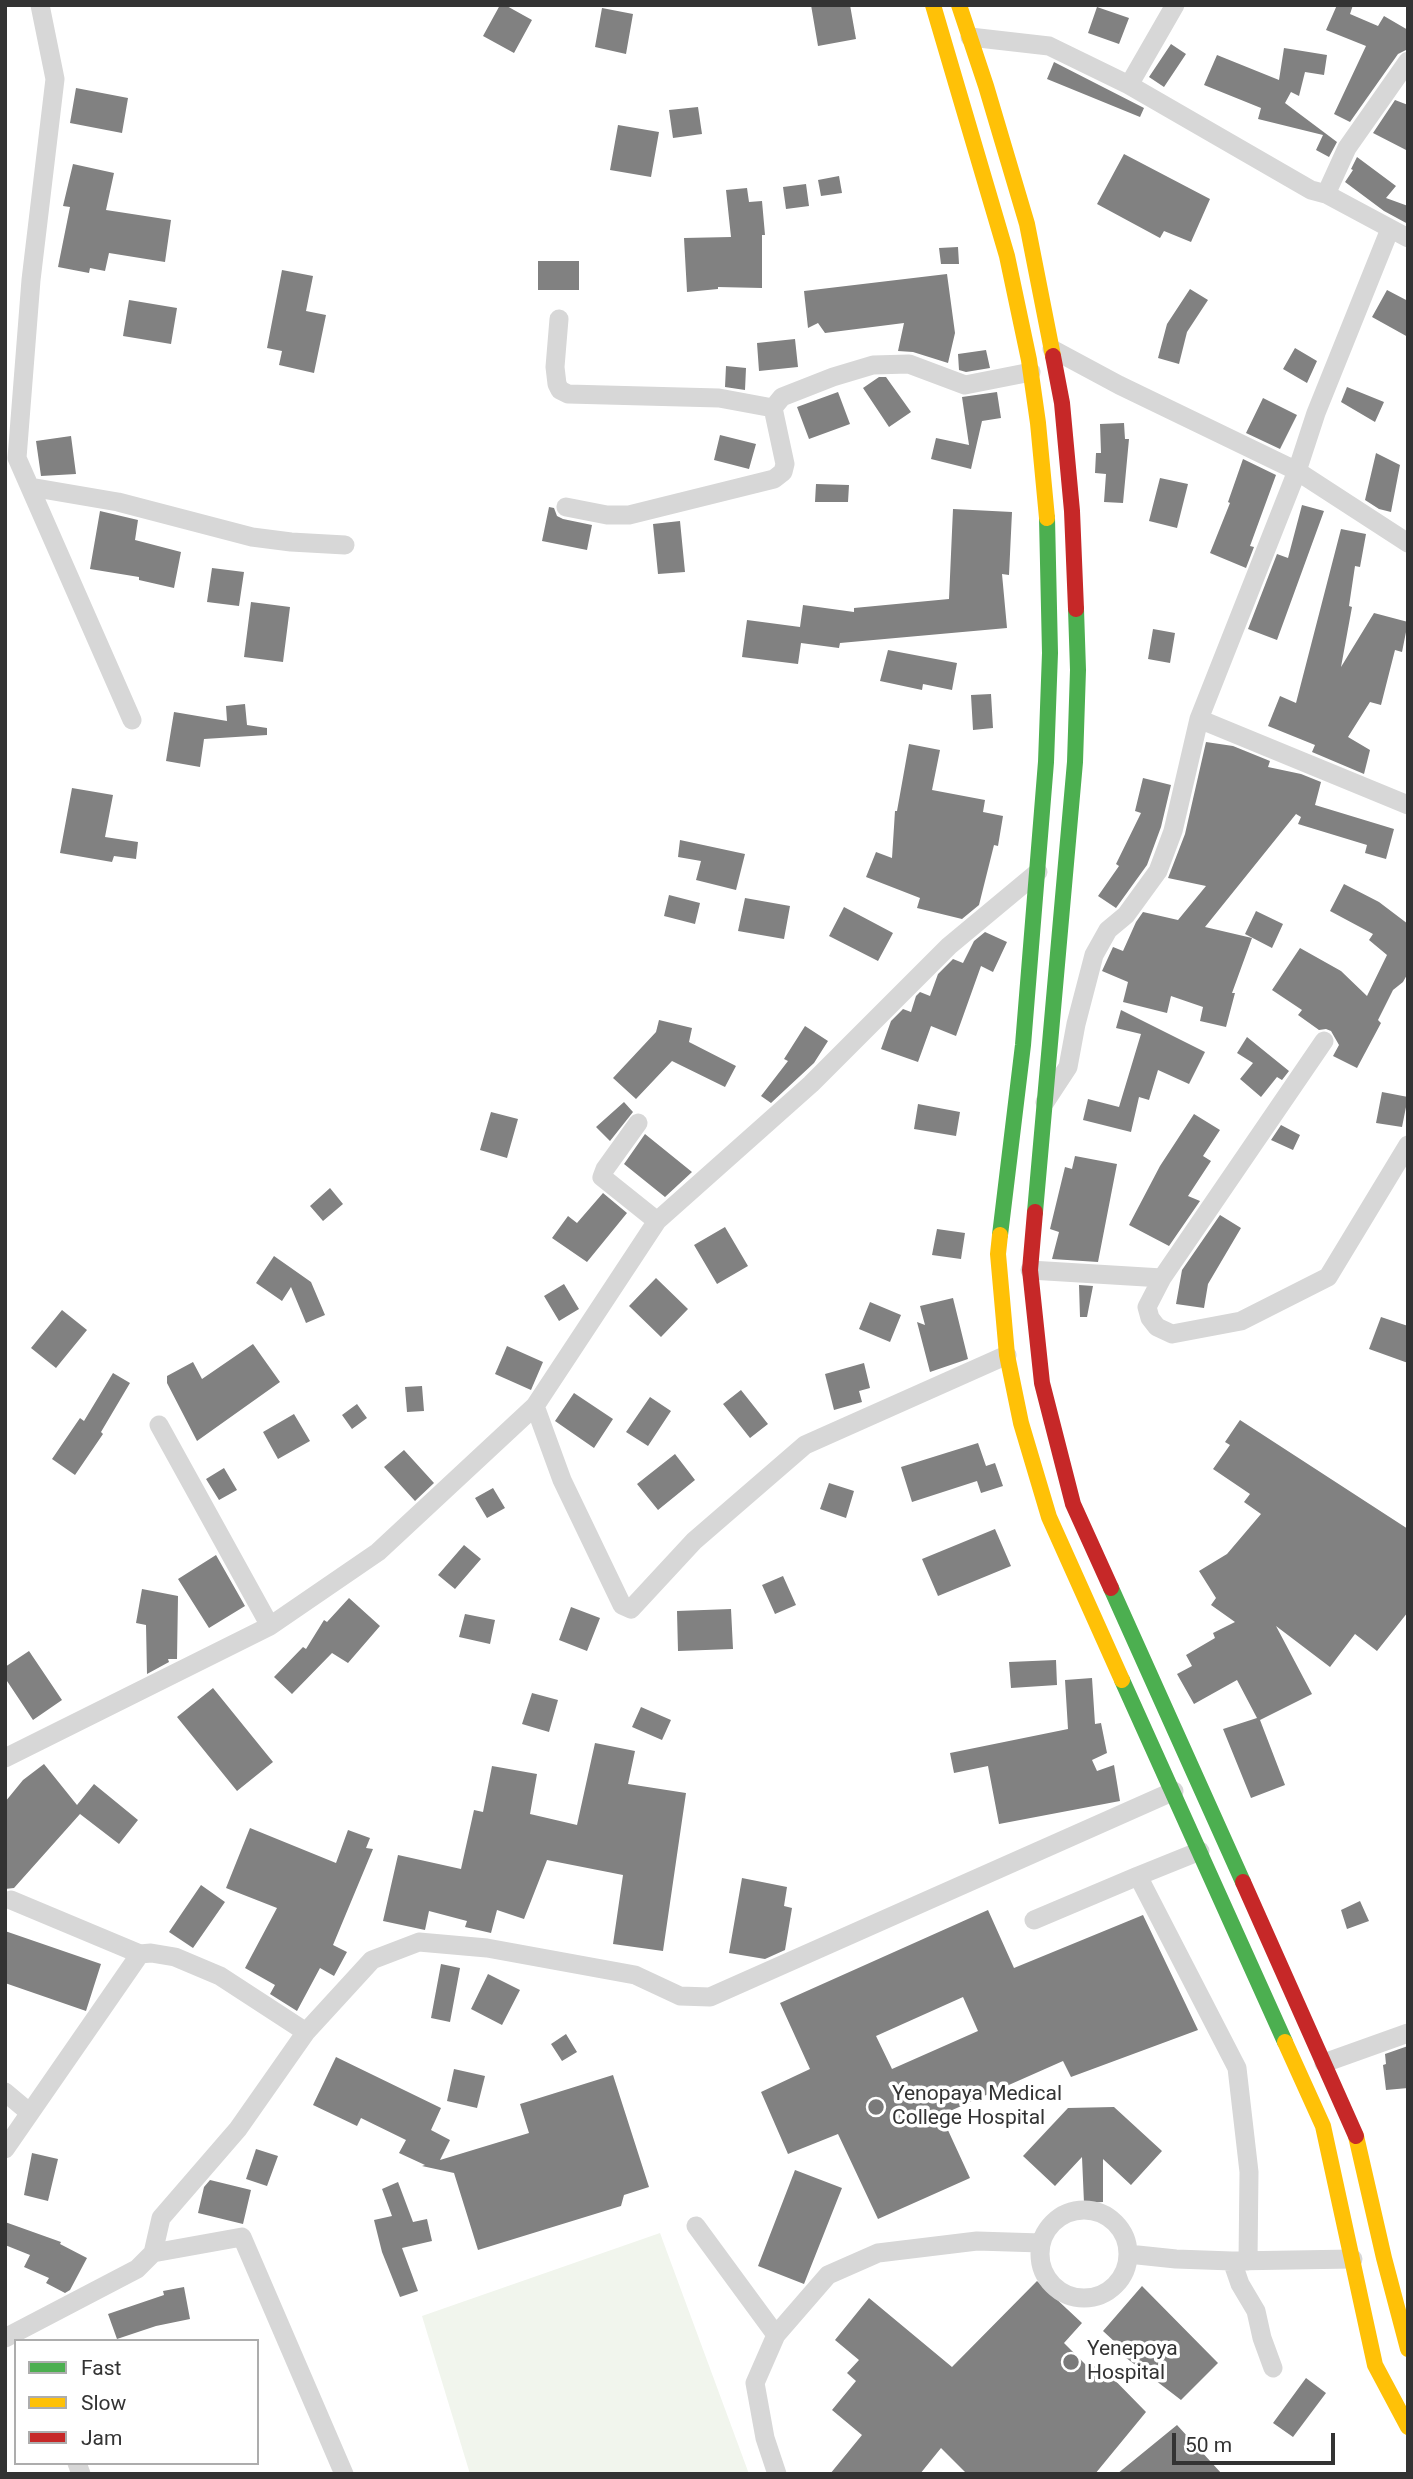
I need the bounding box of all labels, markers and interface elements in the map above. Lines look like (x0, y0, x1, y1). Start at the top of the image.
place label: Yenopaya Medical College Hospital (892, 2082, 1062, 2132)
marker: Yenopaya Medical College Hospital (866, 2097, 886, 2117)
place label: Yenepoya Hospital (1087, 2337, 1178, 2387)
legend (14, 2339, 259, 2465)
marker: Yenepoya Hospital (1061, 2352, 1081, 2372)
text: Fast (81, 2356, 121, 2380)
text: Slow (81, 2391, 126, 2415)
scale bar (1175, 2420, 1338, 2464)
text: Jam (81, 2426, 122, 2450)
text: 50 m (1185, 2433, 1232, 2457)

